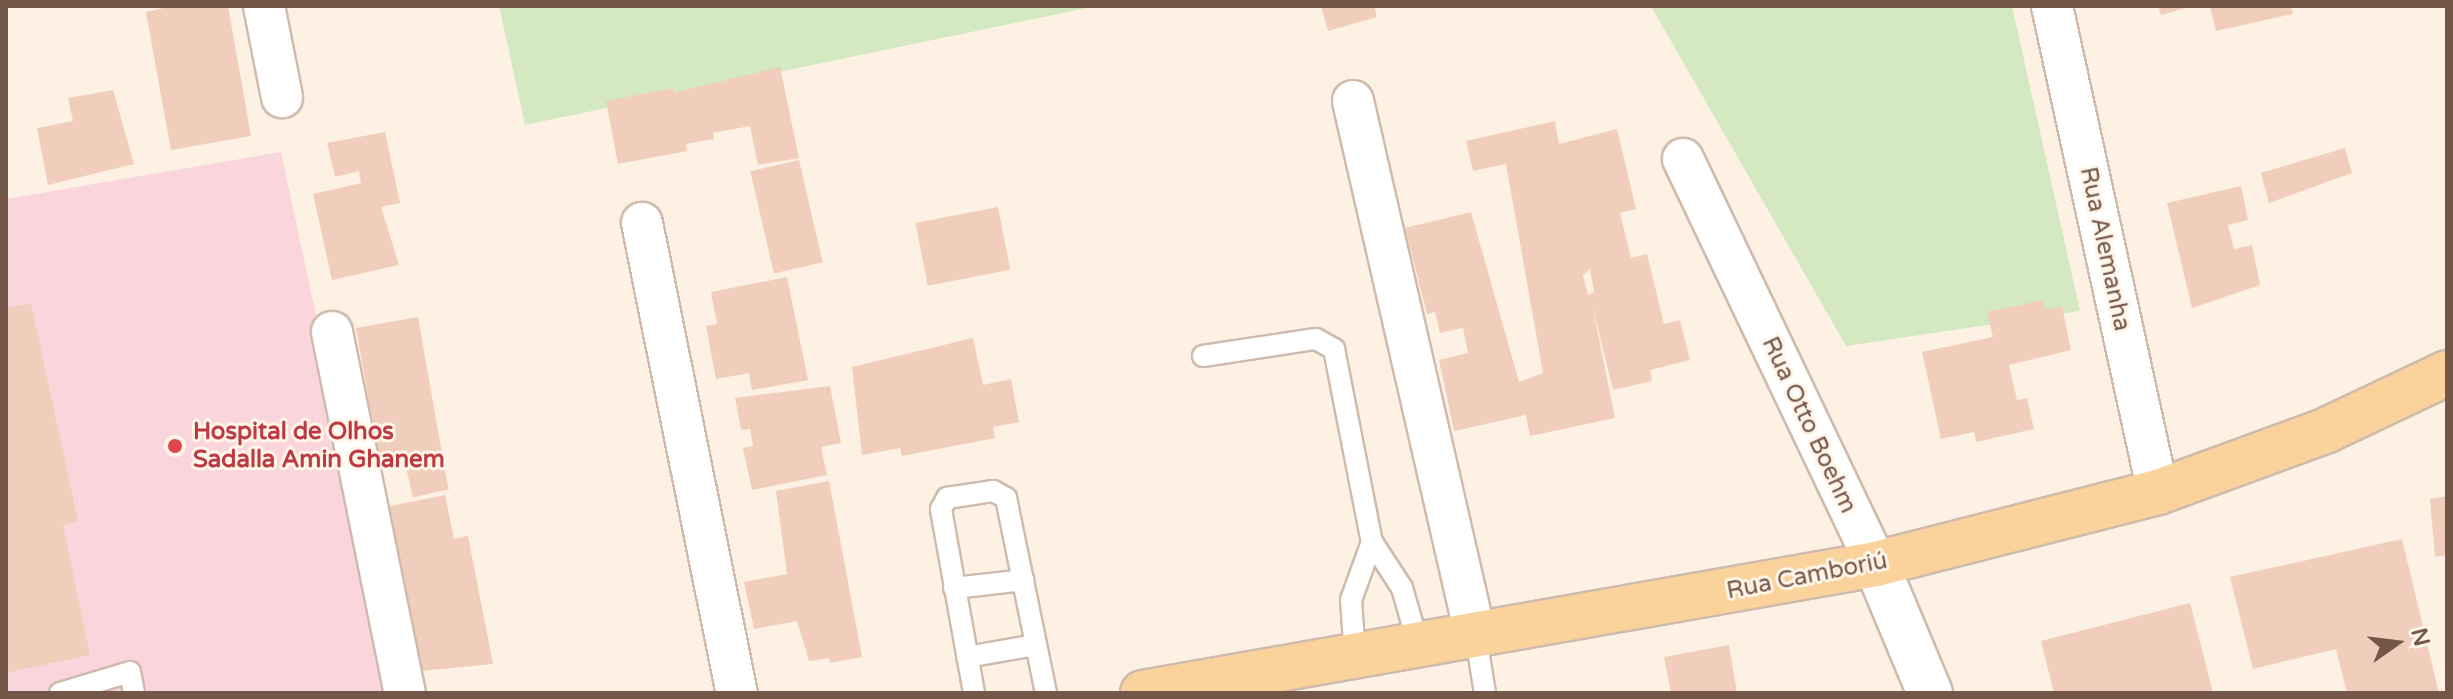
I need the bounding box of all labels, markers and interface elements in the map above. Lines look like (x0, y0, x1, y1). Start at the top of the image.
street label: Rua Alemanha (2074, 164, 2136, 334)
street label: Rua Otto Boehm (1756, 332, 1862, 518)
place label: Hospital de Olhos Sadalla Amin Ghanem (193, 418, 445, 474)
marker: Hospital de Olhos Sadalla Amin Ghanem (164, 435, 186, 457)
street label: Rua Camboriú (1724, 546, 1890, 606)
north arrow (2357, 603, 2437, 683)
text: N (2406, 625, 2435, 649)

